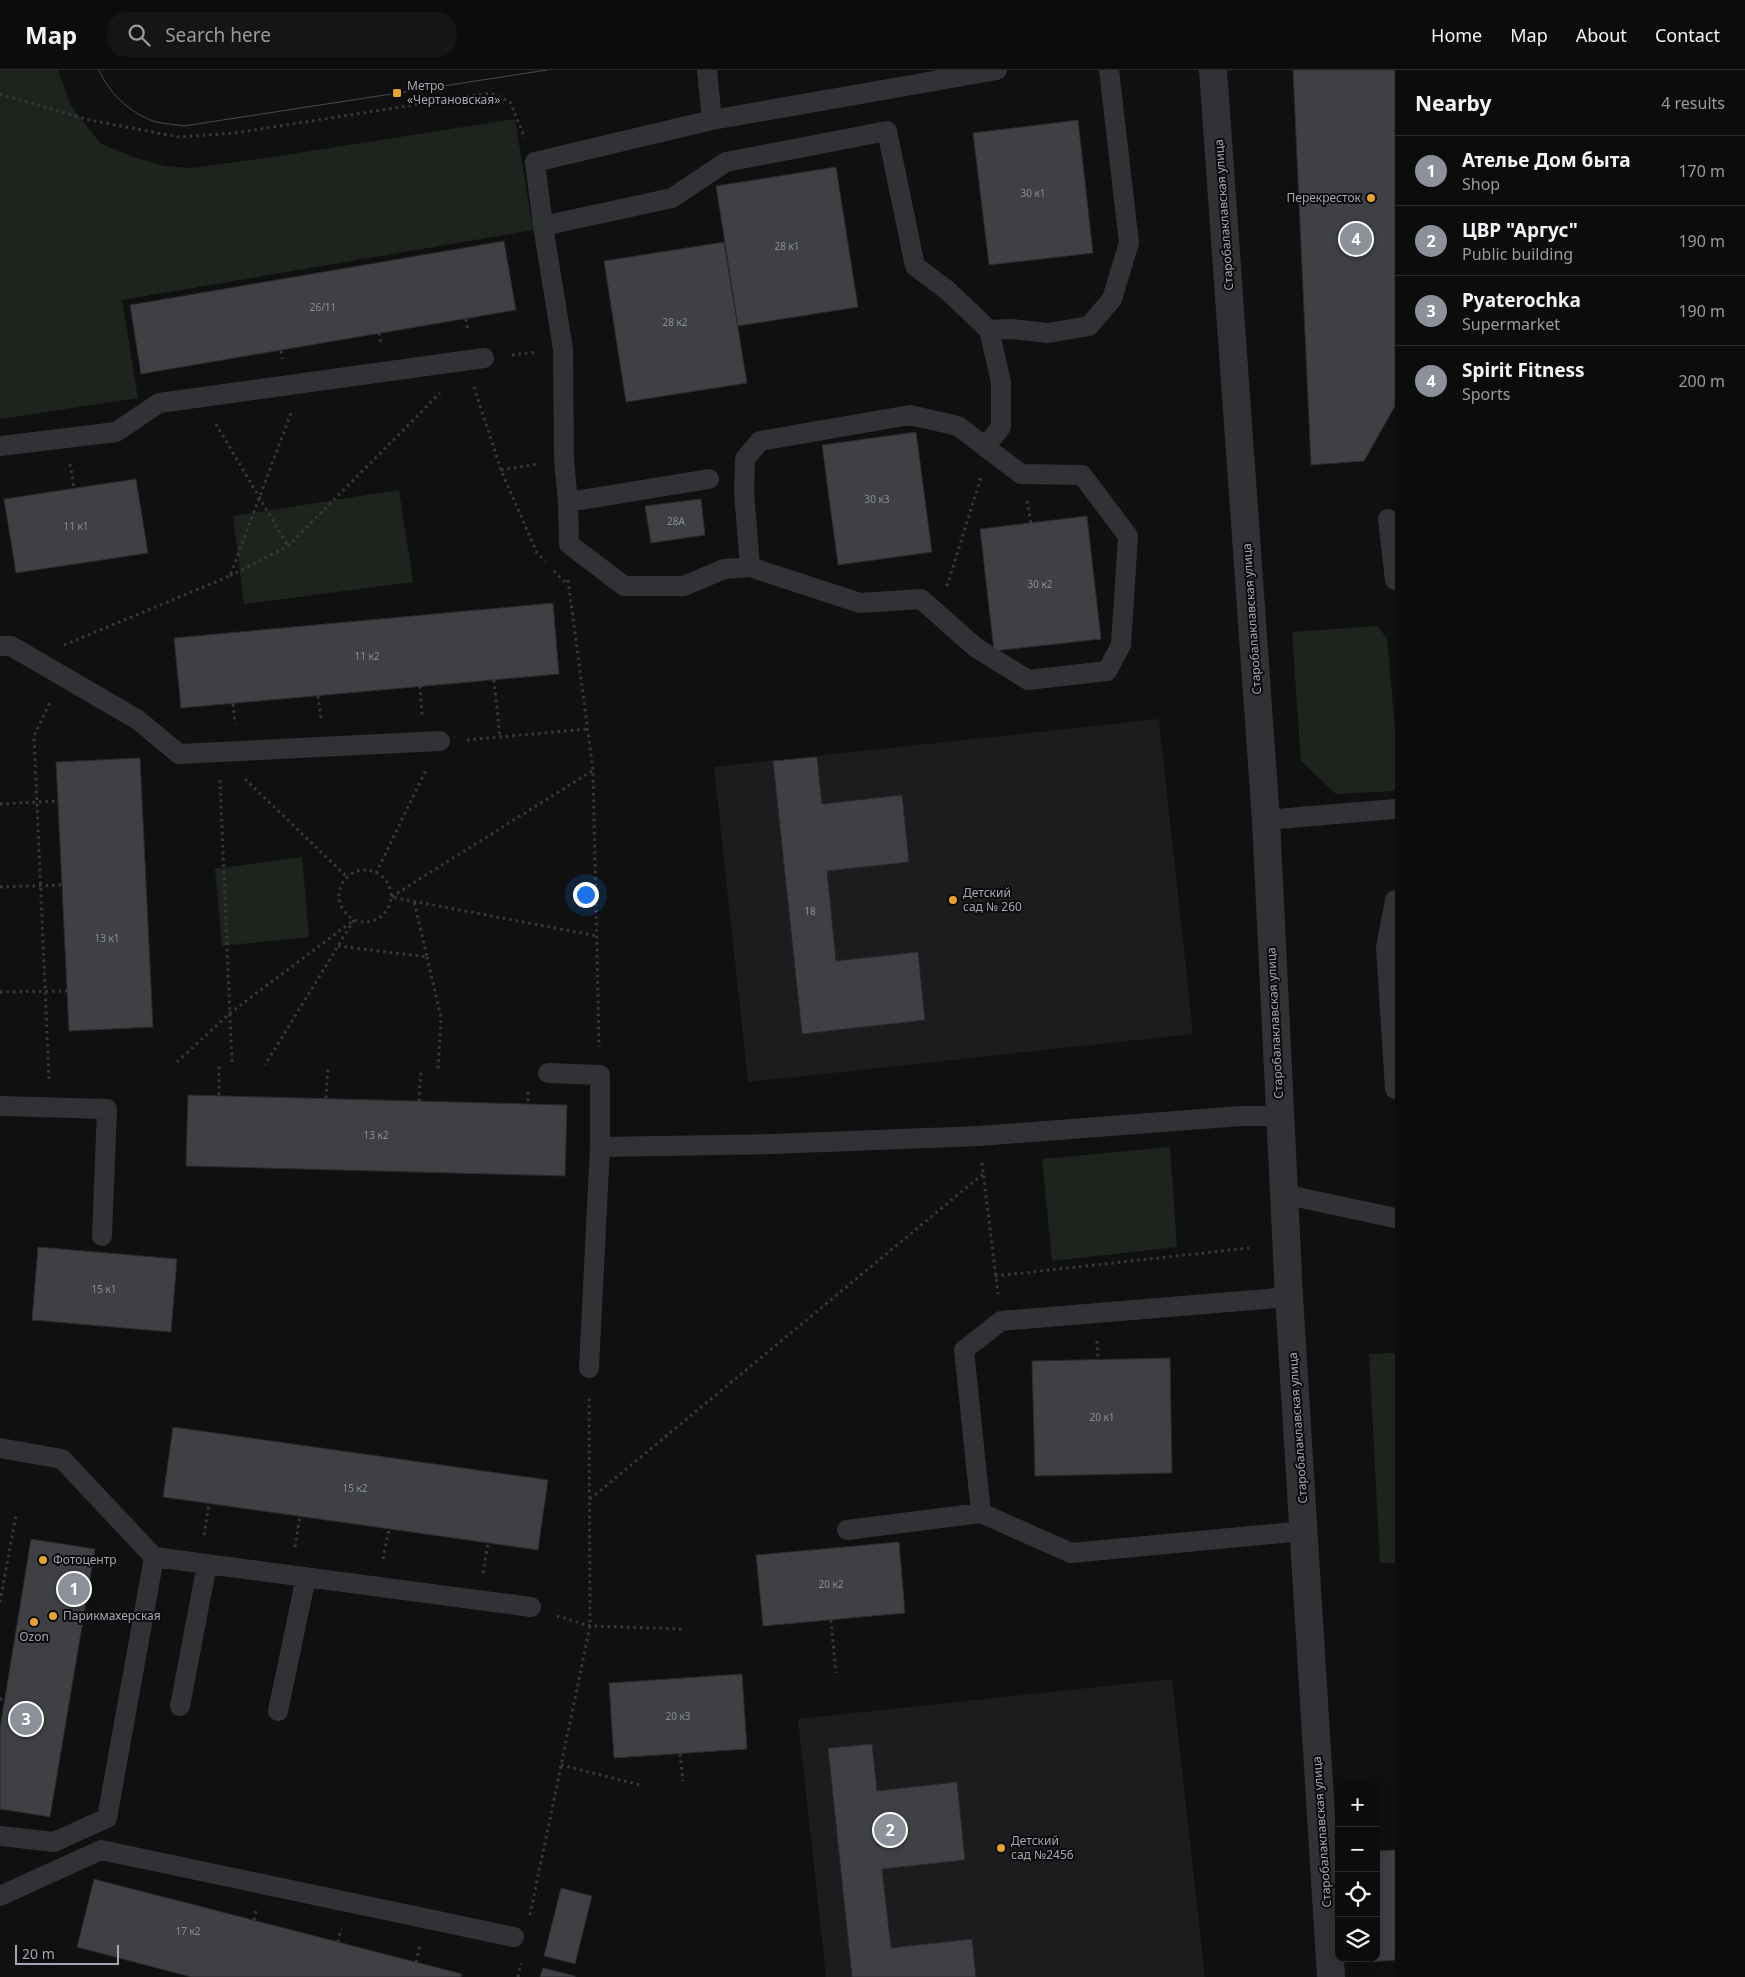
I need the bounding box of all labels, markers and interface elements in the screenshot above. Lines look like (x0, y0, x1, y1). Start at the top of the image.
search box (107, 12, 457, 57)
text: Map (25, 18, 77, 51)
icon: search (125, 21, 153, 49)
text: Search here (165, 22, 271, 48)
text: Home (1431, 23, 1482, 47)
text: Map (1510, 23, 1548, 47)
text: About (1576, 23, 1627, 47)
text: Contact (1655, 23, 1720, 47)
place label: Метро «Чертановская» (407, 77, 500, 108)
marker: Метро «Чертановская» (391, 87, 403, 99)
text: Nearby (1415, 89, 1491, 117)
text: 4 results (1661, 92, 1725, 114)
street label: Старобалаклавская улица (1210, 139, 1237, 291)
text: Ателье Дом быта (1462, 147, 1631, 173)
text: 1 (1426, 160, 1436, 182)
text: 170 m (1678, 160, 1725, 182)
text: Shop (1462, 173, 1500, 195)
house number: 30 к1 (1020, 186, 1046, 200)
place label: Перекресток (1287, 189, 1362, 206)
marker: Перекресток (1365, 192, 1377, 204)
text: ЦВР "Аргус" (1462, 217, 1578, 243)
pin: 4 (1340, 220, 1372, 258)
text: 2 (1426, 230, 1436, 252)
text: 190 m (1678, 230, 1725, 252)
house number: 28 к1 (774, 239, 800, 253)
text: Public building (1462, 243, 1573, 265)
text: Pyaterochka (1462, 287, 1581, 313)
house number: 26/11 (310, 300, 336, 314)
text: 3 (1426, 300, 1436, 322)
text: 190 m (1678, 300, 1725, 322)
text: Supermarket (1462, 313, 1560, 335)
house number: 28 к2 (662, 315, 688, 329)
text: Spirit Fitness (1462, 357, 1585, 383)
text: 4 (1426, 370, 1436, 392)
text: 200 m (1678, 370, 1725, 392)
text: Sports (1462, 383, 1510, 405)
house number: 30 к3 (864, 492, 890, 506)
house number: 28А (667, 514, 686, 528)
house number: 11 к1 (63, 519, 89, 533)
street label: Старобалаклавская улица (1238, 543, 1265, 695)
house number: 30 к2 (1027, 577, 1053, 591)
house number: 11 к2 (354, 649, 380, 663)
your location (573, 882, 599, 908)
place label: Детский сад № 260 (963, 884, 1022, 915)
marker: Детский сад № 260 (947, 894, 959, 906)
house number: 18 (804, 904, 816, 918)
house number: 13 к1 (94, 931, 120, 945)
street label: Старобалаклавская улица (1262, 947, 1287, 1099)
house number: 13 к2 (363, 1128, 389, 1142)
house number: 15 к1 (91, 1282, 117, 1296)
street label: Старобалаклавская улица (1284, 1352, 1311, 1504)
house number: 20 к1 (1089, 1410, 1115, 1424)
house number: 15 к2 (342, 1481, 368, 1495)
place label: Фотоцентр (53, 1551, 117, 1568)
marker: Фотоцентр (37, 1554, 49, 1566)
pin: 1 (58, 1570, 90, 1608)
house number: 20 к2 (818, 1577, 844, 1591)
place label: Парикмахерская (63, 1607, 161, 1624)
marker: Парикмахерская (47, 1610, 59, 1622)
marker: Ozon (28, 1616, 40, 1628)
place label: Ozon (19, 1628, 49, 1645)
pin: 3 (10, 1700, 42, 1738)
house number: 20 к3 (665, 1709, 691, 1723)
street label: Старобалаклавская улица (1308, 1756, 1335, 1908)
map controls (1335, 1782, 1380, 1962)
button: + (1335, 1782, 1380, 1827)
pin: 2 (874, 1811, 906, 1849)
button: − (1335, 1827, 1380, 1872)
place label: Детский сад №2456 (1011, 1832, 1074, 1863)
marker: Детский сад №2456 (995, 1842, 1007, 1854)
button: locate (1335, 1872, 1380, 1917)
button: layers (1335, 1917, 1380, 1962)
house number: 17 к2 (175, 1924, 201, 1938)
scale bar (15, 1942, 119, 1965)
text: 20 m (22, 1944, 55, 1963)

